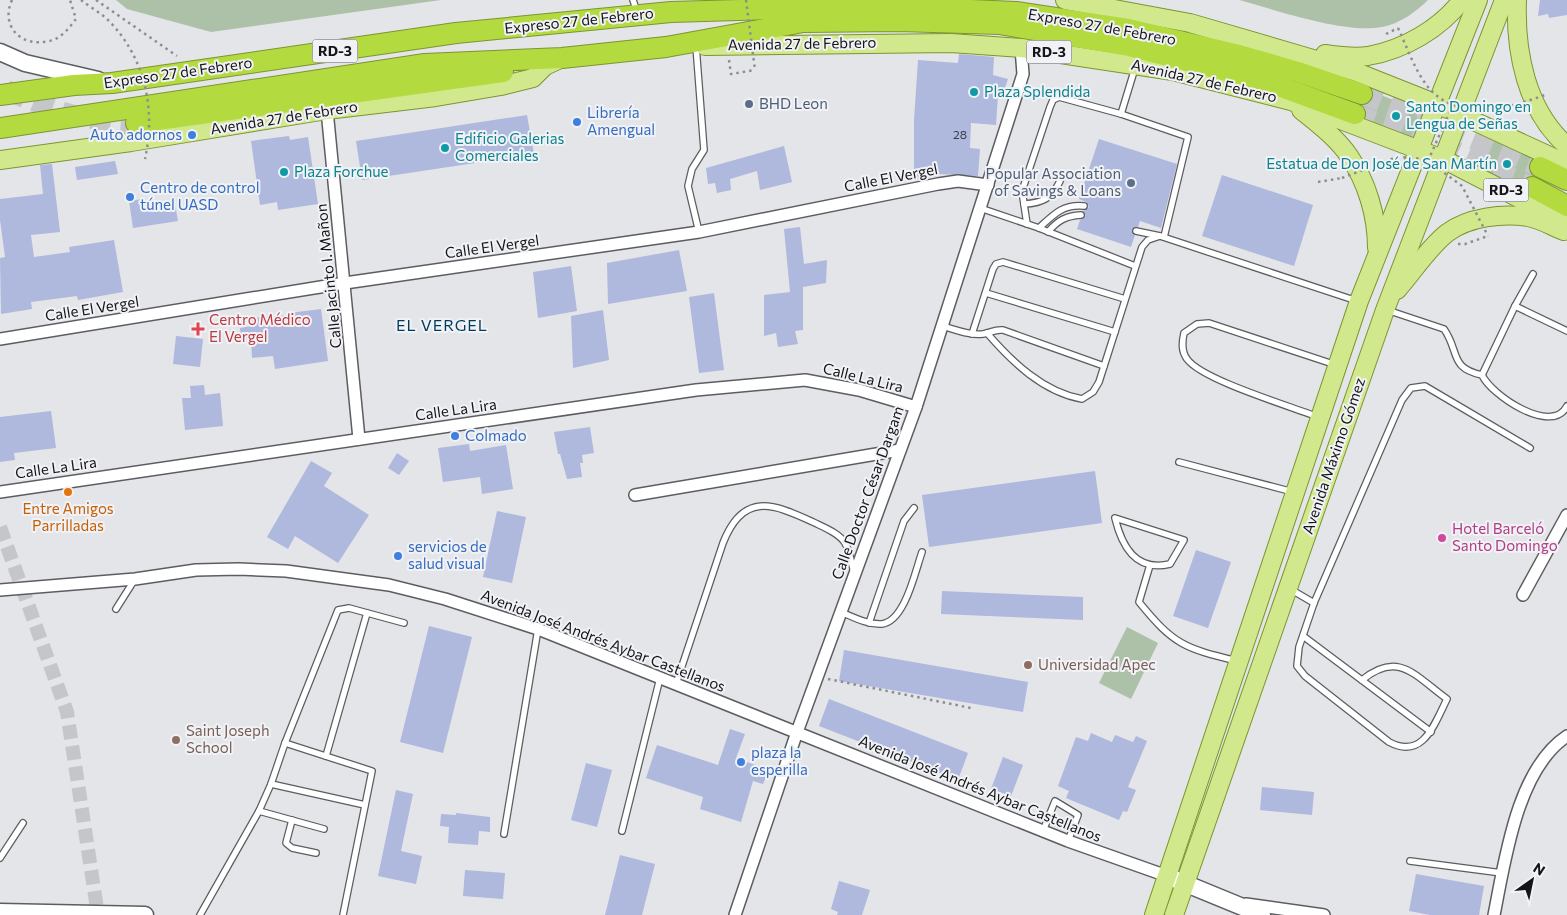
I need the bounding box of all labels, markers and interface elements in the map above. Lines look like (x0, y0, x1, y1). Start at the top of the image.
street label: Expreso 27 de Febrero (503, 3, 654, 37)
street label: Expreso 27 de Febrero (1027, 4, 1178, 48)
street label: Avenida 27 de Febrero (727, 33, 877, 53)
road number: RD-3 (312, 40, 358, 62)
road number: RD-3 (1026, 41, 1072, 64)
street label: Expreso 27 de Febrero (102, 53, 253, 91)
street label: Avenida 27 de Febrero (1130, 55, 1279, 106)
place label: Plaza Splendida (984, 82, 1090, 100)
marker: Plaza Splendida (968, 86, 980, 98)
place label: BHD Leon (759, 94, 828, 112)
street label: Avenida 27 de Febrero (209, 96, 359, 138)
place label: Santo Domingo en Lengua de Señas (1406, 97, 1531, 132)
marker: BHD Leon (743, 98, 755, 110)
place label: Librería Amengual (587, 103, 655, 138)
marker: Santo Domingo en Lengua de Señas (1390, 110, 1402, 122)
marker: Librería Amengual (571, 116, 583, 128)
place label: Auto adornos (90, 125, 182, 143)
house number: 28 (953, 127, 967, 141)
marker: Auto adornos (186, 129, 198, 141)
place label: Edificio Galerias Comerciales (455, 129, 565, 164)
marker: Edificio Galerias Comerciales (439, 142, 451, 154)
place label: Estatua de Don José de San Martín (1266, 154, 1497, 172)
marker: Estatua de Don José de San Martín (1501, 158, 1513, 170)
street label: Calle El Vergel (842, 159, 939, 195)
place label: Plaza Forchue (294, 162, 389, 180)
place label: Popular Association of Savings & Loans (985, 164, 1121, 199)
marker: Plaza Forchue (278, 166, 290, 178)
marker: Popular Association of Savings & Loans (1125, 177, 1137, 189)
place label: Centro de control túnel UASD (140, 178, 260, 213)
road number: RD-3 (1484, 178, 1528, 202)
marker: Centro de control túnel UASD (124, 191, 136, 203)
street label: Calle Jacinto I. Mañon (311, 203, 345, 349)
street label: Calle El Vergel (444, 230, 540, 262)
street label: Calle El Vergel (44, 292, 140, 324)
place label: Centro Médico El Vergel (209, 310, 311, 345)
district label: EL VERGEL (396, 315, 488, 334)
marker: Centro Médico El Vergel (191, 322, 205, 336)
street label: Calle La Lira (821, 358, 905, 396)
street label: Avenida Máximo Gómez (1298, 375, 1368, 536)
street label: Calle La Lira (414, 394, 498, 424)
street label: Calle Doctor César Dargam (827, 403, 907, 582)
place label: Colmado (465, 426, 527, 444)
marker: Colmado (449, 430, 461, 442)
street label: Calle La Lira (14, 452, 98, 482)
marker: Entre Amigos Parrilladas (62, 486, 74, 498)
place label: Entre Amigos Parrilladas (22, 499, 114, 534)
place label: Hotel Barceló Santo Domingo (1452, 519, 1558, 554)
marker: Hotel Barceló Santo Domingo (1436, 532, 1448, 544)
place label: servicios de salud visual (408, 537, 487, 572)
marker: servicios de salud visual (392, 550, 404, 562)
street label: Avenida José Andrés Aybar Castellanos (479, 585, 728, 695)
place label: Universidad Apec (1038, 655, 1156, 673)
marker: Universidad Apec (1022, 659, 1034, 671)
place label: Saint Joseph School (186, 721, 270, 756)
street label: Avenida José Andrés Aybar Castellanos (856, 731, 1105, 845)
marker: Saint Joseph School (170, 734, 182, 746)
place label: plaza la esperilla (751, 743, 808, 778)
marker: plaza la esperilla (735, 756, 747, 768)
north arrow (1507, 855, 1557, 905)
text: N (1530, 859, 1548, 879)

